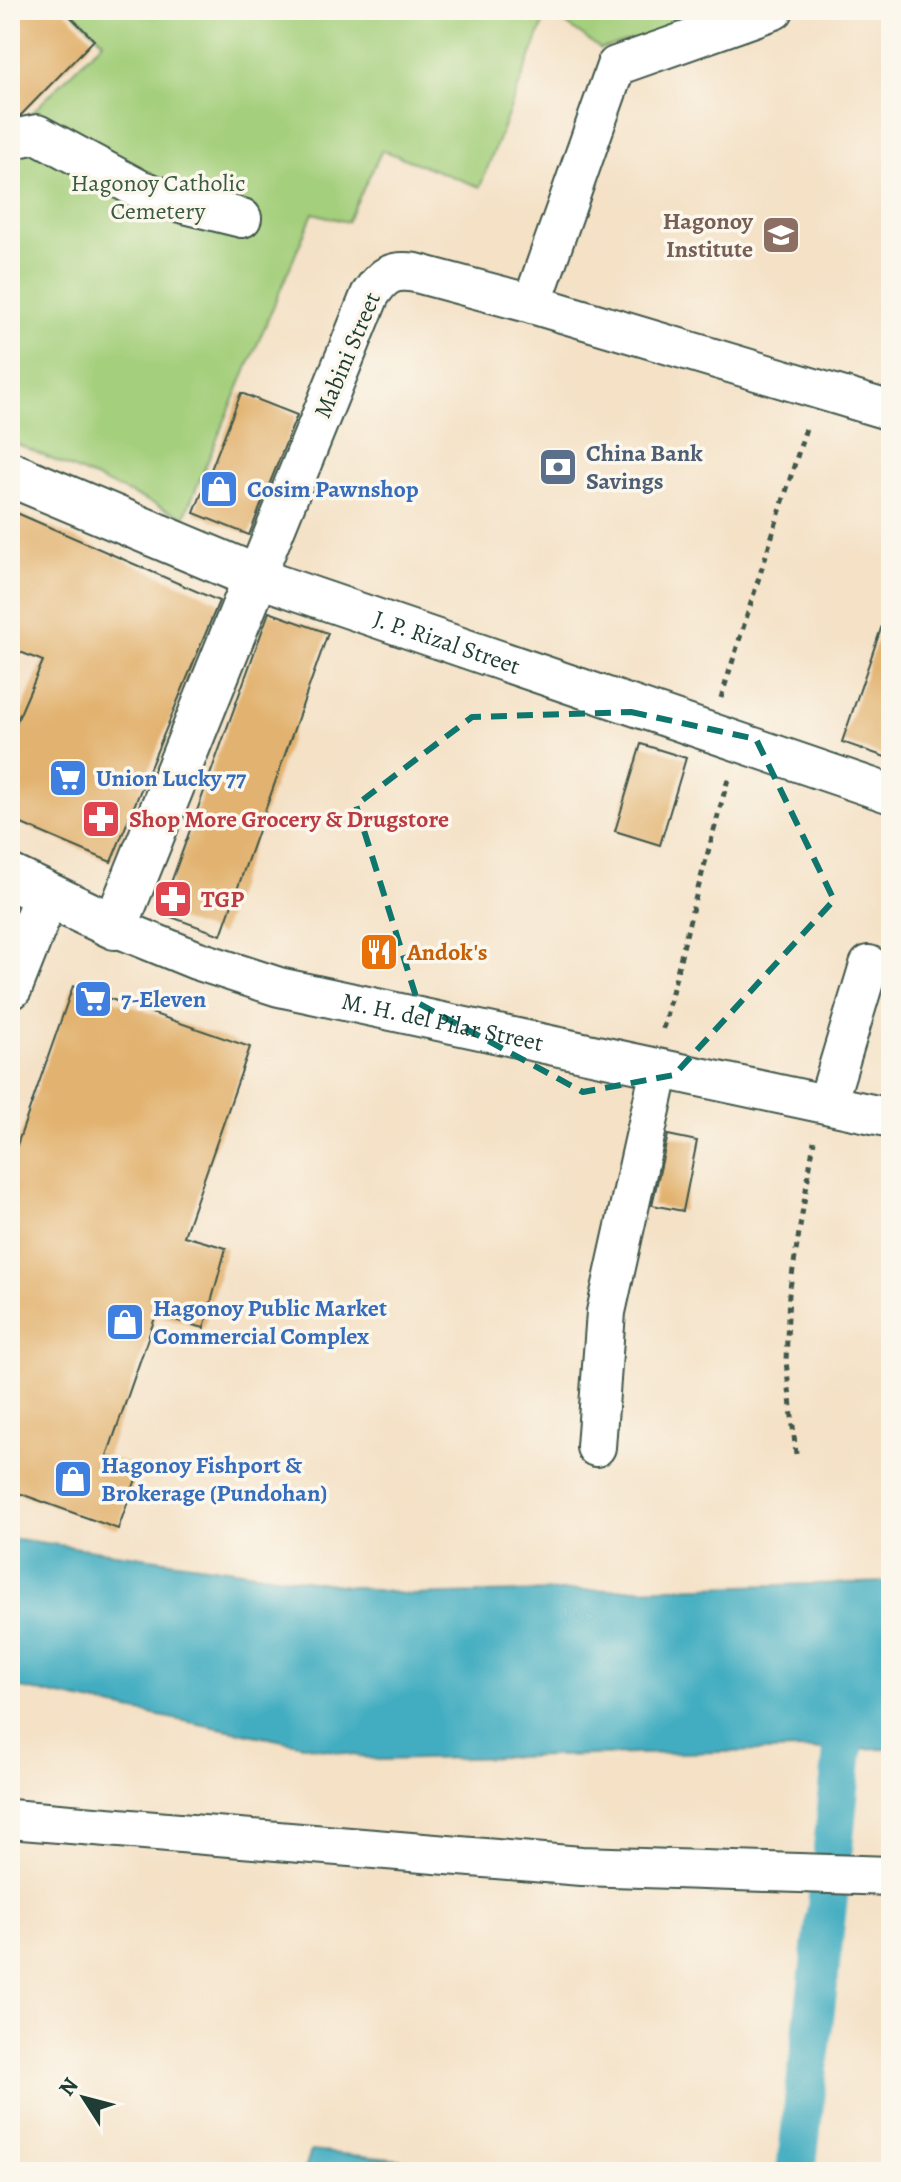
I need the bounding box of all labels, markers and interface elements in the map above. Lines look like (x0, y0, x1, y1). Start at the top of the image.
park label: Hagonoy Catholic Cemetery (71, 167, 245, 227)
place label: Hagonoy Institute (663, 205, 754, 265)
school or university icon: Hagonoy Institute (760, 214, 802, 256)
street label: Mabini Street (306, 287, 388, 423)
place label: China Bank Savings (586, 437, 703, 497)
bank icon: China Bank Savings (537, 446, 579, 488)
shop icon: Cosim Pawnshop (198, 468, 240, 510)
place label: Cosim Pawnshop (247, 473, 419, 505)
street label: J. P. Rizal Street (369, 602, 524, 682)
supermarket icon: Union Lucky 77 (47, 757, 89, 799)
place label: Union Lucky 77 (96, 762, 247, 794)
pharmacy icon: Shop More Grocery & Drugstore (80, 798, 122, 840)
place label: Shop More Grocery & Drugstore (129, 803, 449, 835)
pharmacy icon: TGP (152, 878, 194, 920)
place label: TGP (201, 883, 244, 915)
restaurant icon: Andok's (358, 931, 400, 973)
place label: Andok's (406, 936, 488, 968)
supermarket icon: 7-Eleven (72, 978, 114, 1020)
place label: 7-Eleven (121, 983, 207, 1015)
street label: M. H. del Pilar Street (339, 985, 546, 1059)
place label: Hagonoy Public Market Commercial Complex (153, 1292, 387, 1352)
shop icon: Hagonoy Public Market Commercial Complex (104, 1301, 146, 1343)
place label: Hagonoy Fishport & Brokerage (Pundohan) (101, 1449, 327, 1509)
shop icon: Hagonoy Fishport & Brokerage (Pundohan) (52, 1458, 94, 1500)
north arrow (44, 2058, 124, 2138)
text: N (52, 2072, 85, 2102)

